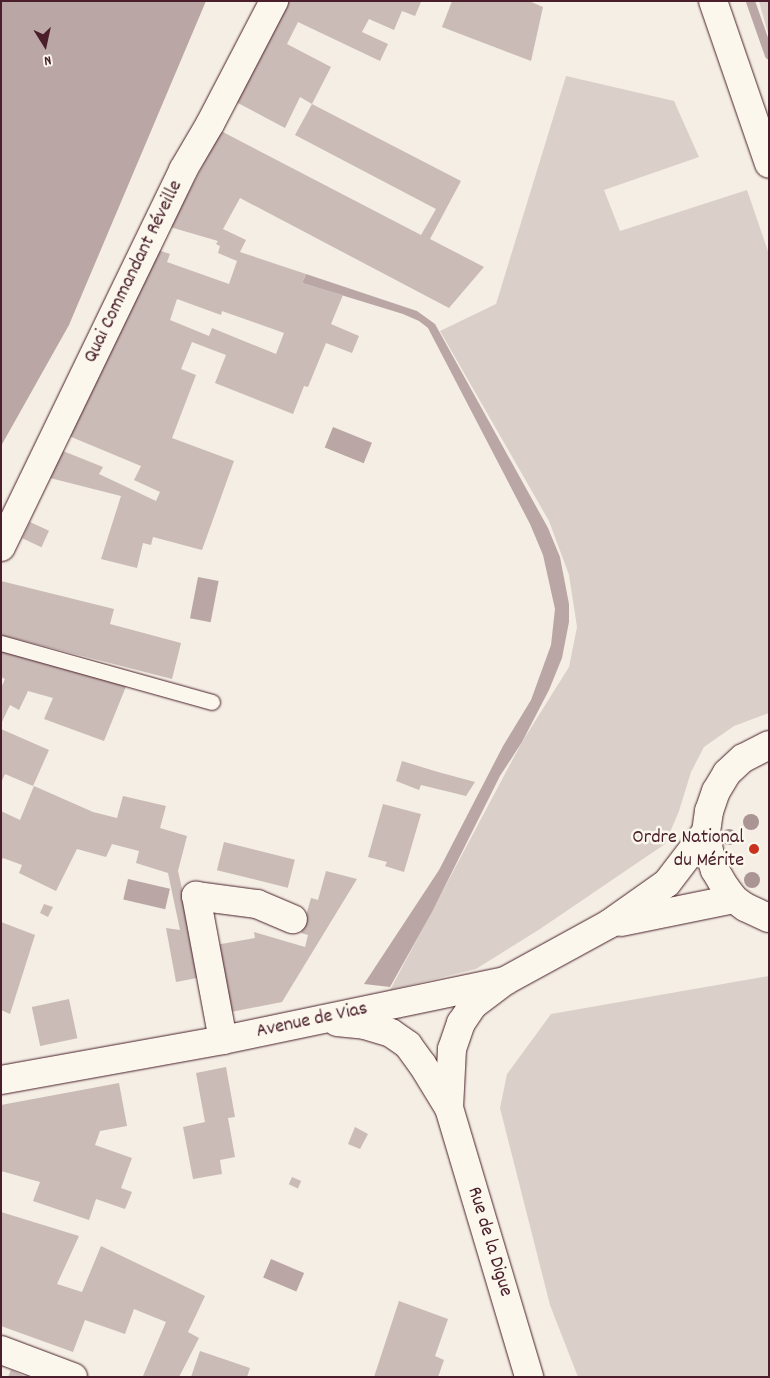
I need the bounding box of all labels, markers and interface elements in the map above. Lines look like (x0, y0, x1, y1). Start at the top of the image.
north arrow (20, 20, 70, 70)
text: N (42, 49, 53, 70)
street label: Quai Commandant Réveille (79, 177, 189, 367)
place label: Ordre National du Mérite (632, 826, 744, 873)
marker: Ordre National du Mérite (748, 843, 760, 855)
street label: Avenue de Vias (254, 998, 370, 1044)
street label: Rue de la Digue (461, 1184, 517, 1300)

